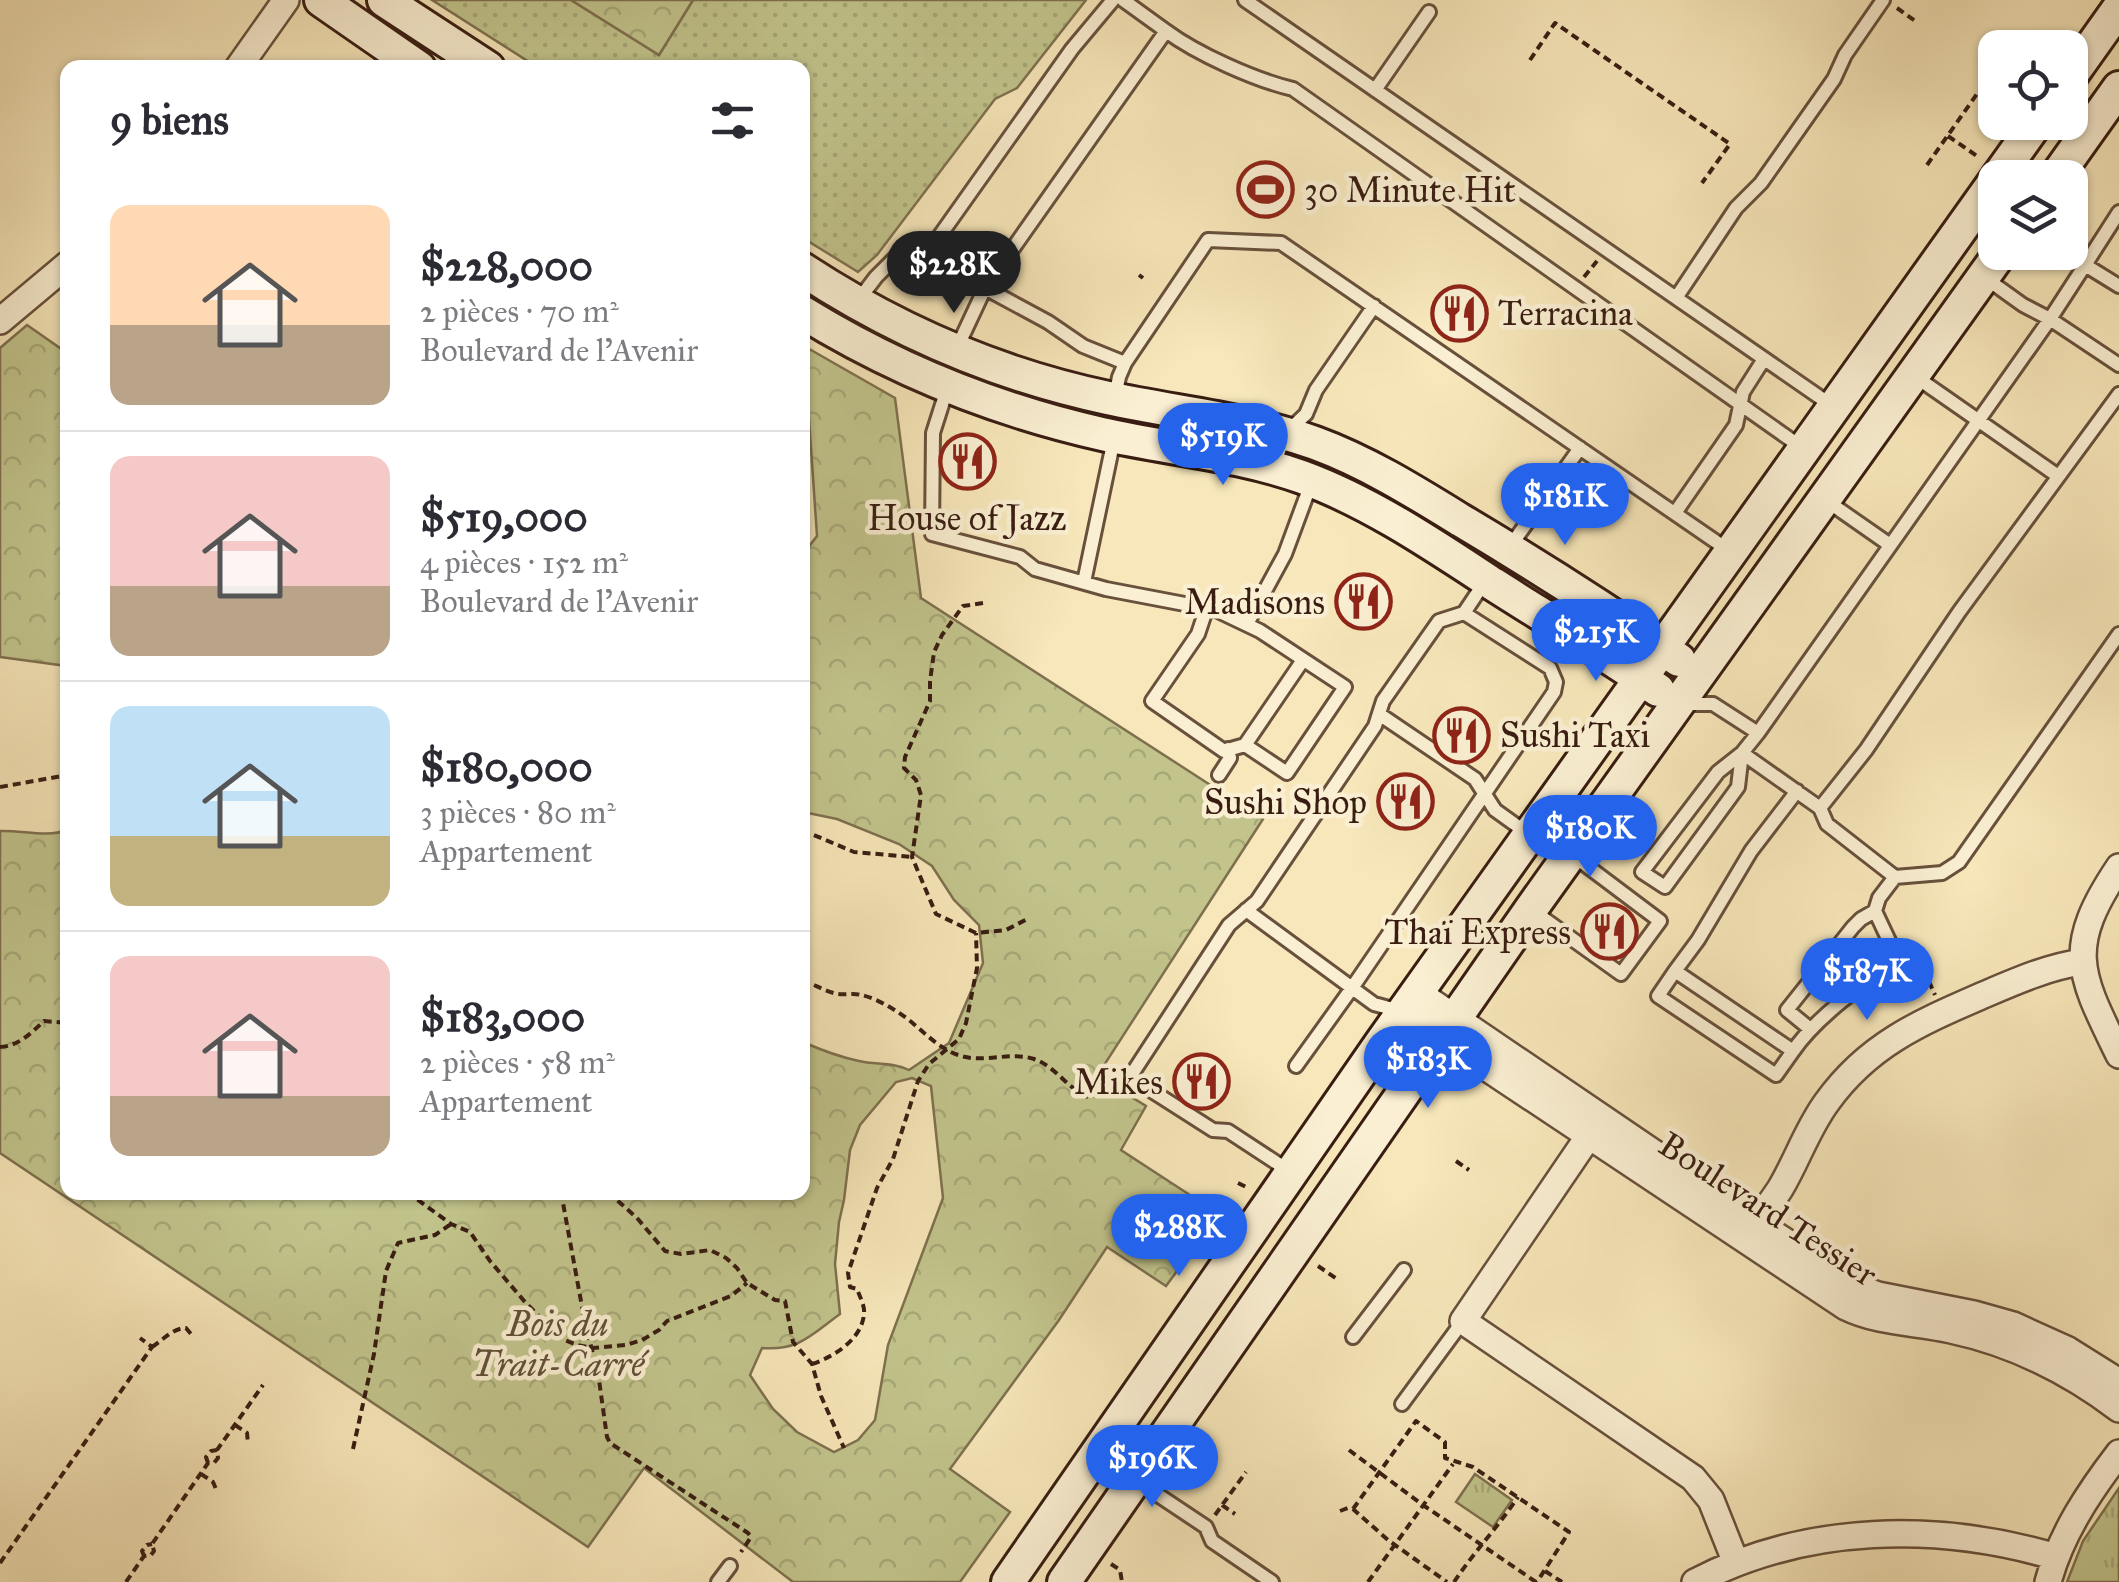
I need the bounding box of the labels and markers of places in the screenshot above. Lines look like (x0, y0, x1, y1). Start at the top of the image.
sports icon: 30 Minute Hit (1235, 160, 1295, 220)
place label: 30 Minute Hit (1304, 169, 1516, 212)
pin: $228K (884, 231, 1024, 316)
restaurant icon: Terracina (1429, 283, 1489, 343)
place label: Terracina (1498, 292, 1633, 335)
pin: $519K (1153, 403, 1293, 488)
restaurant icon: House of Jazz (937, 432, 997, 492)
pin: $181K (1495, 463, 1635, 548)
place label: House of Jazz (868, 497, 1066, 540)
restaurant icon: Madisons (1334, 572, 1394, 632)
place label: Madisons (1185, 581, 1325, 624)
pin: $215K (1526, 599, 1666, 684)
restaurant icon: Sushi Taxi (1431, 705, 1491, 765)
place label: Sushi Taxi (1500, 714, 1650, 757)
restaurant icon: Sushi Shop (1376, 772, 1436, 832)
place label: Sushi Shop (1204, 781, 1367, 824)
pin: $180K (1520, 795, 1660, 880)
restaurant icon: Thaï Express (1580, 902, 1640, 962)
place label: Thaï Express (1385, 911, 1571, 954)
pin: $187K (1797, 938, 1937, 1023)
pin: $183K (1358, 1026, 1498, 1111)
restaurant icon: Mikes (1172, 1052, 1232, 1112)
place label: Mikes (1074, 1061, 1163, 1104)
pin: $288K (1109, 1194, 1249, 1279)
pin: $196K (1082, 1425, 1222, 1510)

